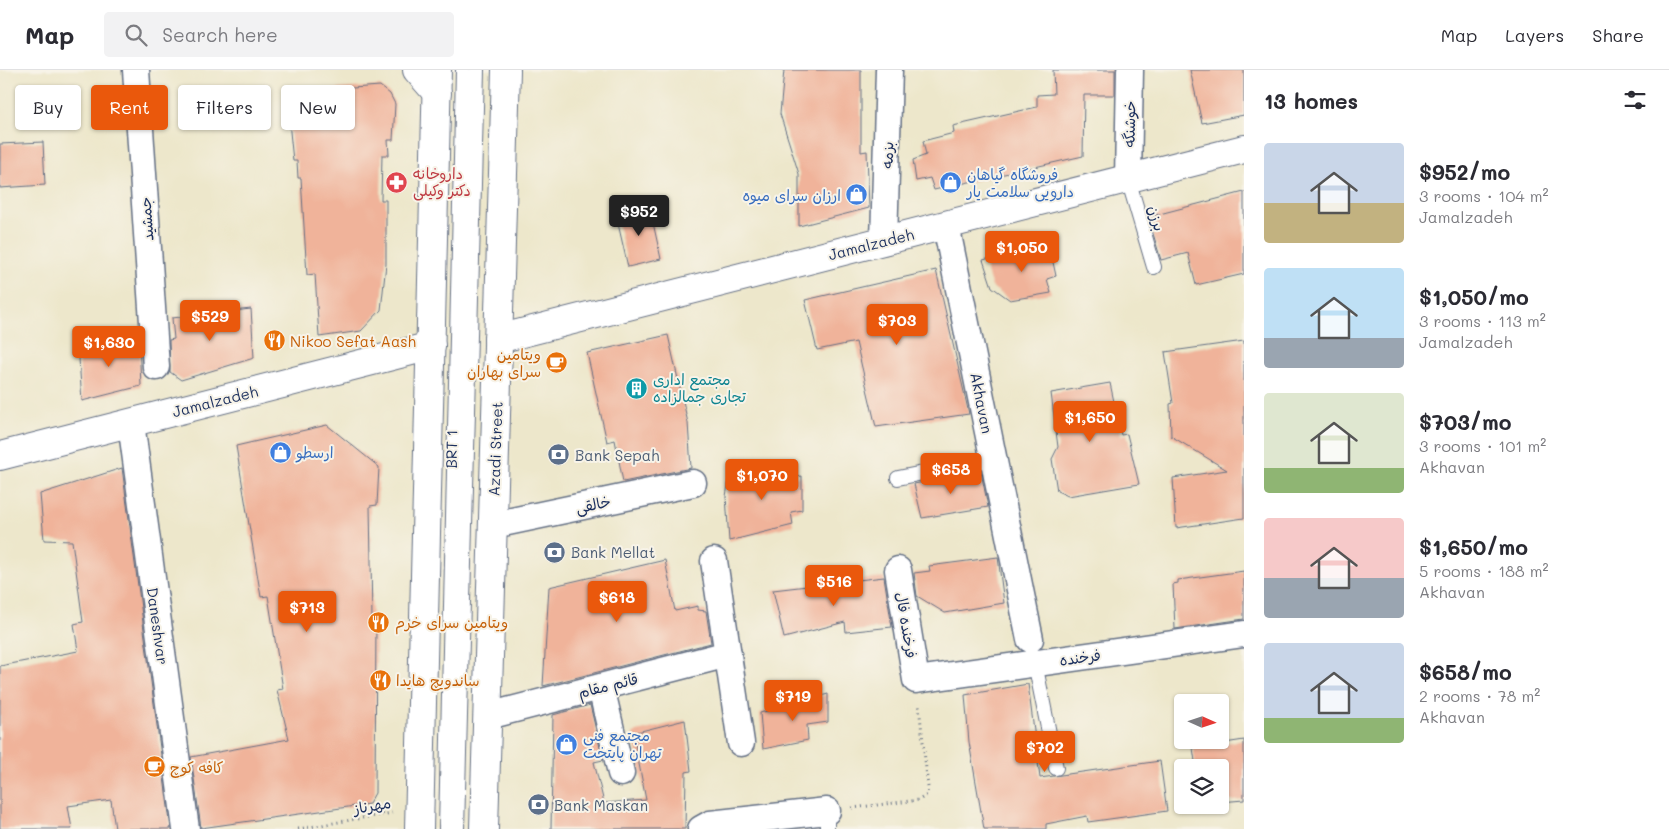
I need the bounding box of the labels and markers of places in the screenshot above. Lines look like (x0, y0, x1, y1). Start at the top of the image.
place label: داروخانه دکتر وکیلی (413, 163, 471, 201)
place label: فروشگاه گیاهان دارویی سلامت یار (966, 164, 1074, 202)
pharmacy icon: داروخانه دکتر وکیلی (385, 170, 409, 194)
shop icon: فروشگاه گیاهان دارویی سلامت یار (939, 171, 963, 195)
shop icon: ارزان سرای میوه (845, 183, 869, 207)
place label: ارزان سرای میوه (742, 185, 841, 205)
pin: $952 (609, 194, 669, 237)
pin: $1,050 (981, 230, 1063, 273)
pin: $529 (180, 300, 240, 342)
pin: $703 (867, 304, 927, 346)
pin: $1,630 (68, 326, 150, 368)
restaurant icon: Nikoo Sefat Aash (262, 329, 286, 353)
place label: Nikoo Sefat Aash (290, 331, 416, 351)
place label: ویتامین سرای بهاران (467, 344, 541, 381)
cafe icon: ویتامین سرای بهاران (545, 351, 569, 375)
place label: مجتمع اداری تجاری جمالزاده (653, 369, 746, 406)
building icon: مجتمع اداری تجاری جمالزاده (625, 376, 649, 400)
pin: $1,650 (1049, 400, 1131, 443)
shop icon: ارسطو (268, 440, 292, 464)
place label: ارسطو (295, 442, 334, 463)
bank icon: Bank Sepah (547, 443, 571, 467)
place label: Bank Sepah (575, 445, 660, 465)
pin: $658 (921, 452, 981, 495)
pin: $1,070 (721, 458, 803, 501)
bank icon: Bank Mellat (543, 540, 567, 564)
place label: Bank Mellat (571, 542, 655, 562)
pin: $516 (804, 564, 864, 607)
pin: $618 (587, 580, 647, 623)
pin: $713 (277, 590, 337, 633)
restaurant icon: ویتامین سرای خرم (367, 610, 391, 634)
place label: ویتامین سرای خرم (395, 612, 508, 635)
restaurant icon: ساندویچ هایدا (368, 668, 392, 692)
place label: ساندویچ هایدا (396, 670, 480, 691)
pin: $719 (763, 680, 823, 722)
place label: مجتمع فنی تهران پایتخت (583, 725, 662, 763)
pin: $702 (1015, 730, 1075, 773)
shop icon: مجتمع فنی تهران پایتخت (555, 732, 579, 756)
cafe icon: کافه کوچ (142, 755, 166, 779)
place label: کافه کوچ (170, 757, 223, 778)
bank icon: Bank Maskan (526, 793, 550, 817)
place label: Bank Maskan (554, 795, 648, 815)

